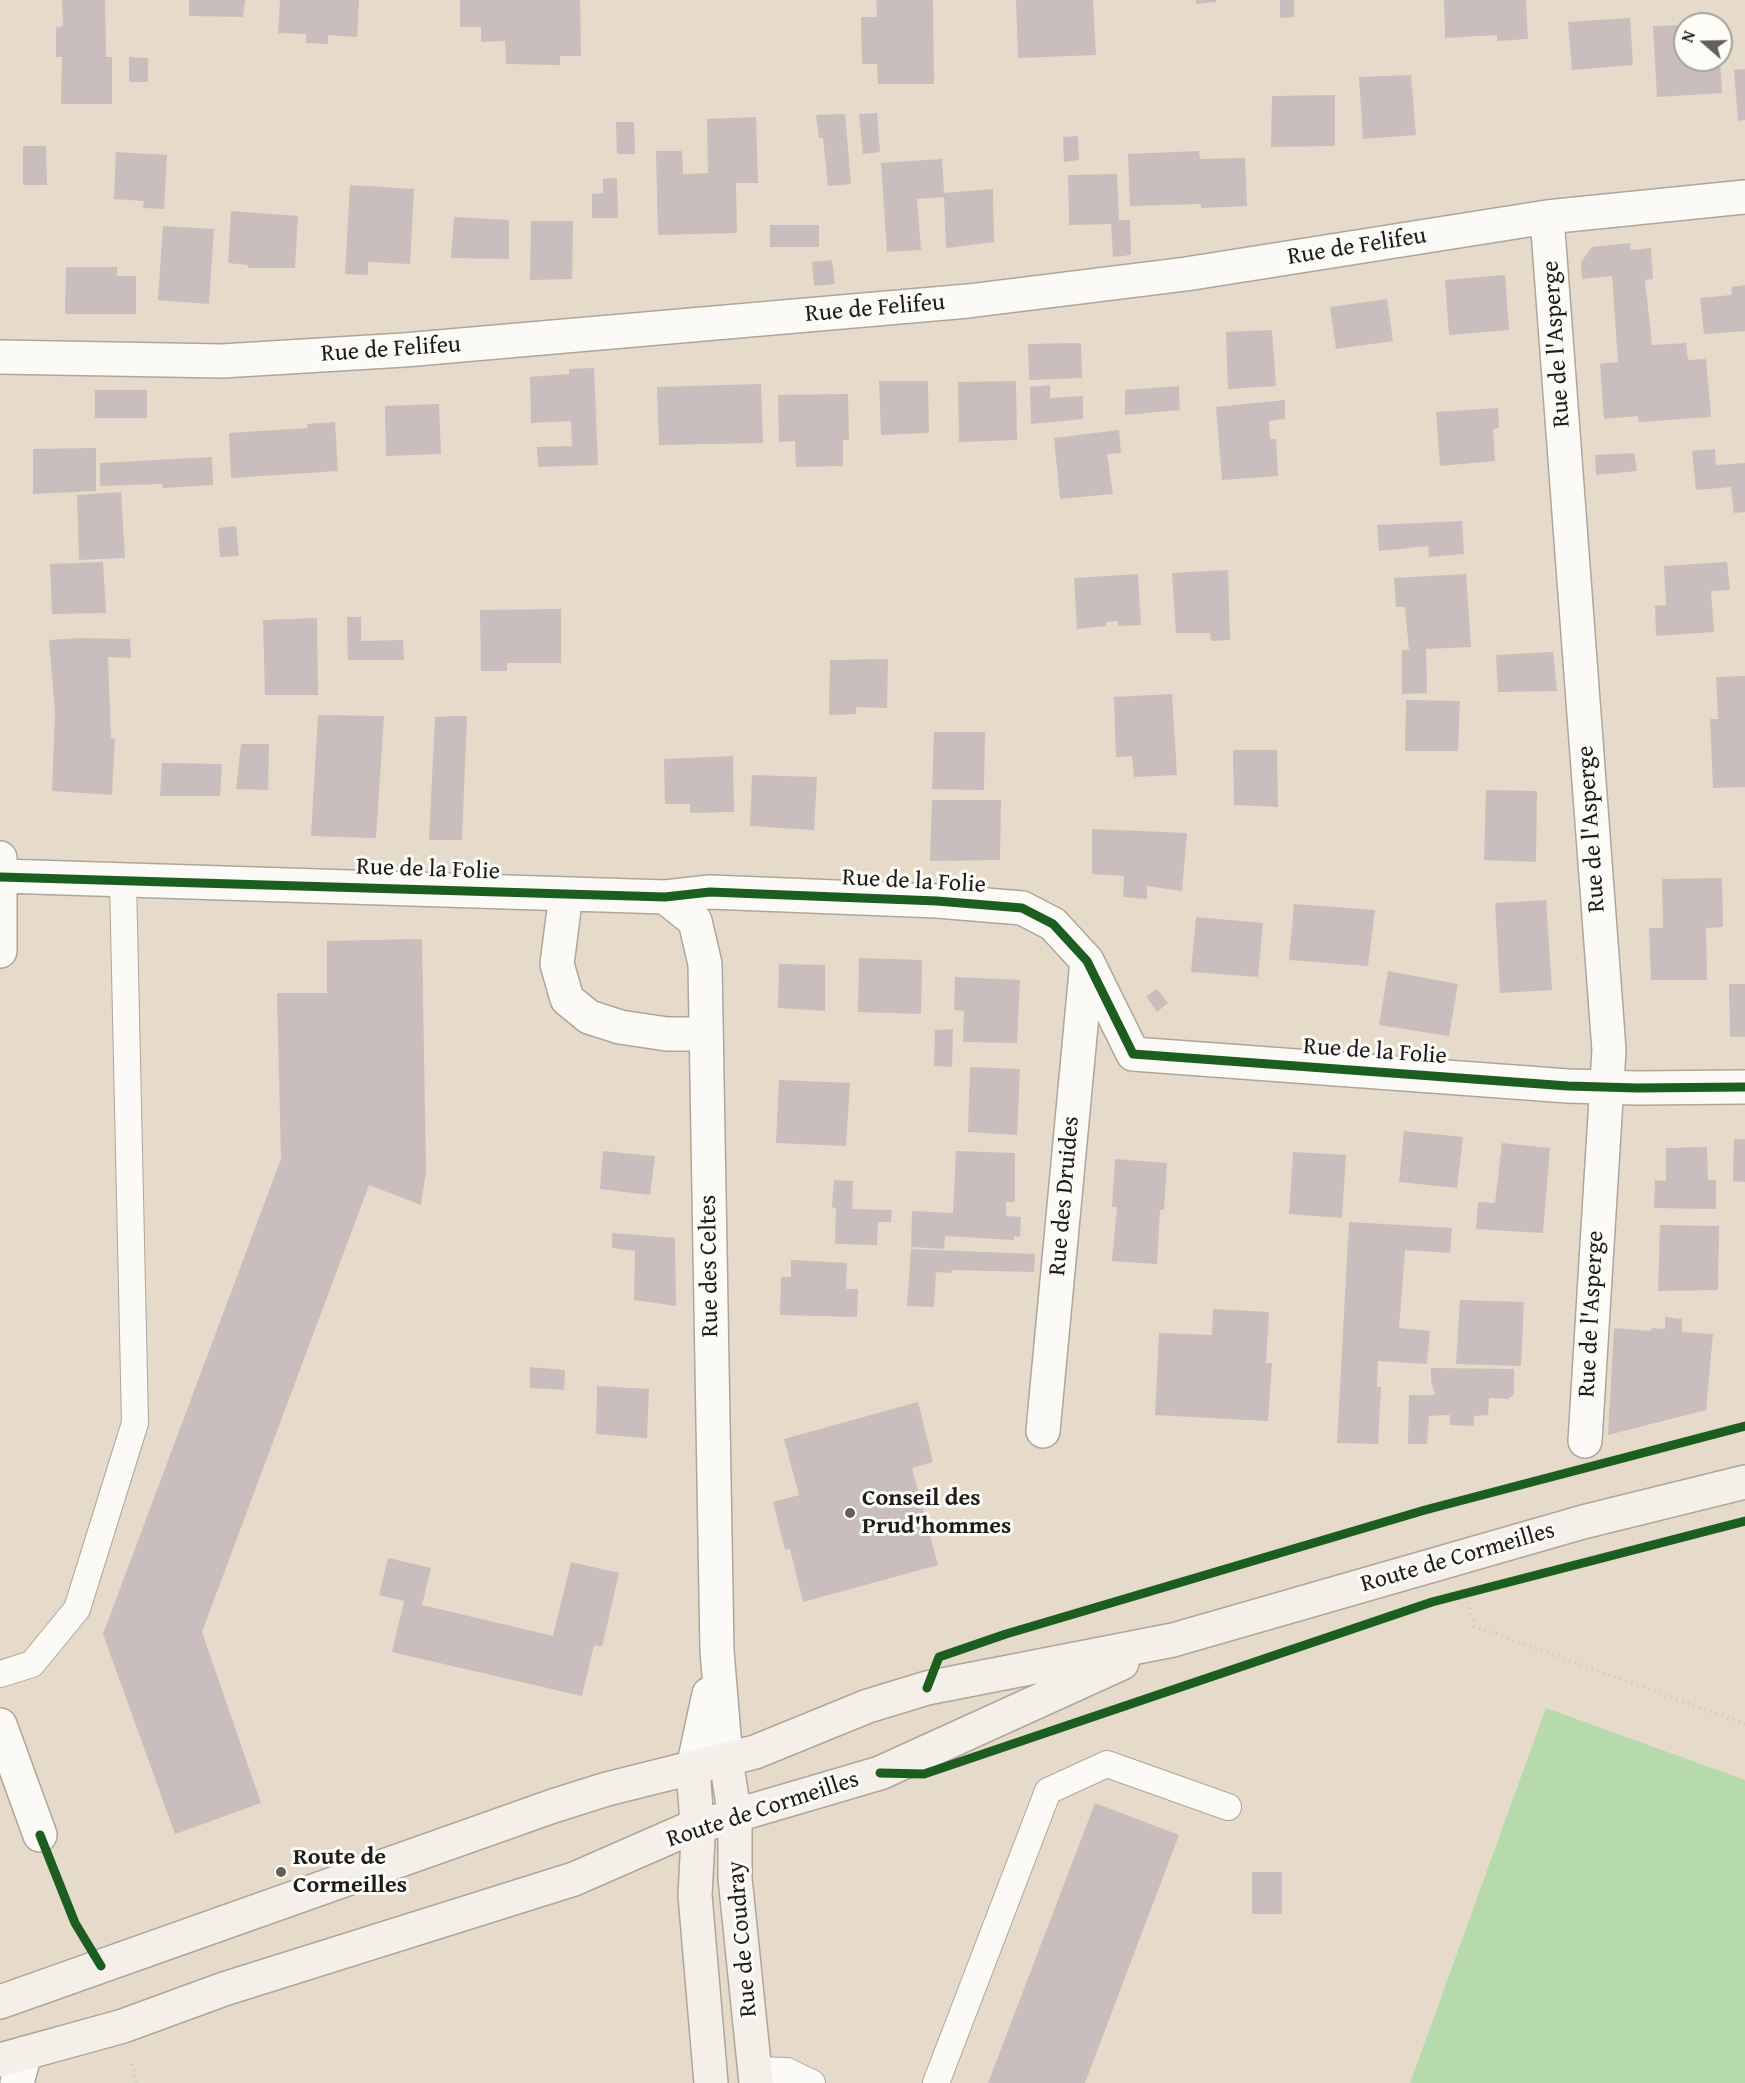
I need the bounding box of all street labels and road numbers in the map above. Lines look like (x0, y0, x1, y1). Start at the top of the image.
street label: Rue de Felifeu (1286, 222, 1428, 272)
street label: Rue de l'Asperge (1537, 260, 1577, 428)
street label: Rue de Felifeu (804, 289, 946, 329)
street label: Rue de Felifeu (320, 331, 462, 369)
street label: Rue de l'Asperge (1572, 745, 1612, 913)
street label: Rue de la Folie (356, 853, 500, 887)
street label: Rue de la Folie (841, 864, 987, 900)
street label: Rue de la Folie (1302, 1033, 1448, 1071)
street label: Rue des Druides (1044, 1115, 1086, 1277)
street label: Rue des Celtes (694, 1194, 726, 1338)
street label: Rue de l'Asperge (1573, 1230, 1611, 1398)
street label: Route de Cormeilles (1358, 1517, 1558, 1599)
street label: Route de Cormeilles (663, 1765, 863, 1855)
street label: Rue de Coudray (722, 1860, 764, 2018)

